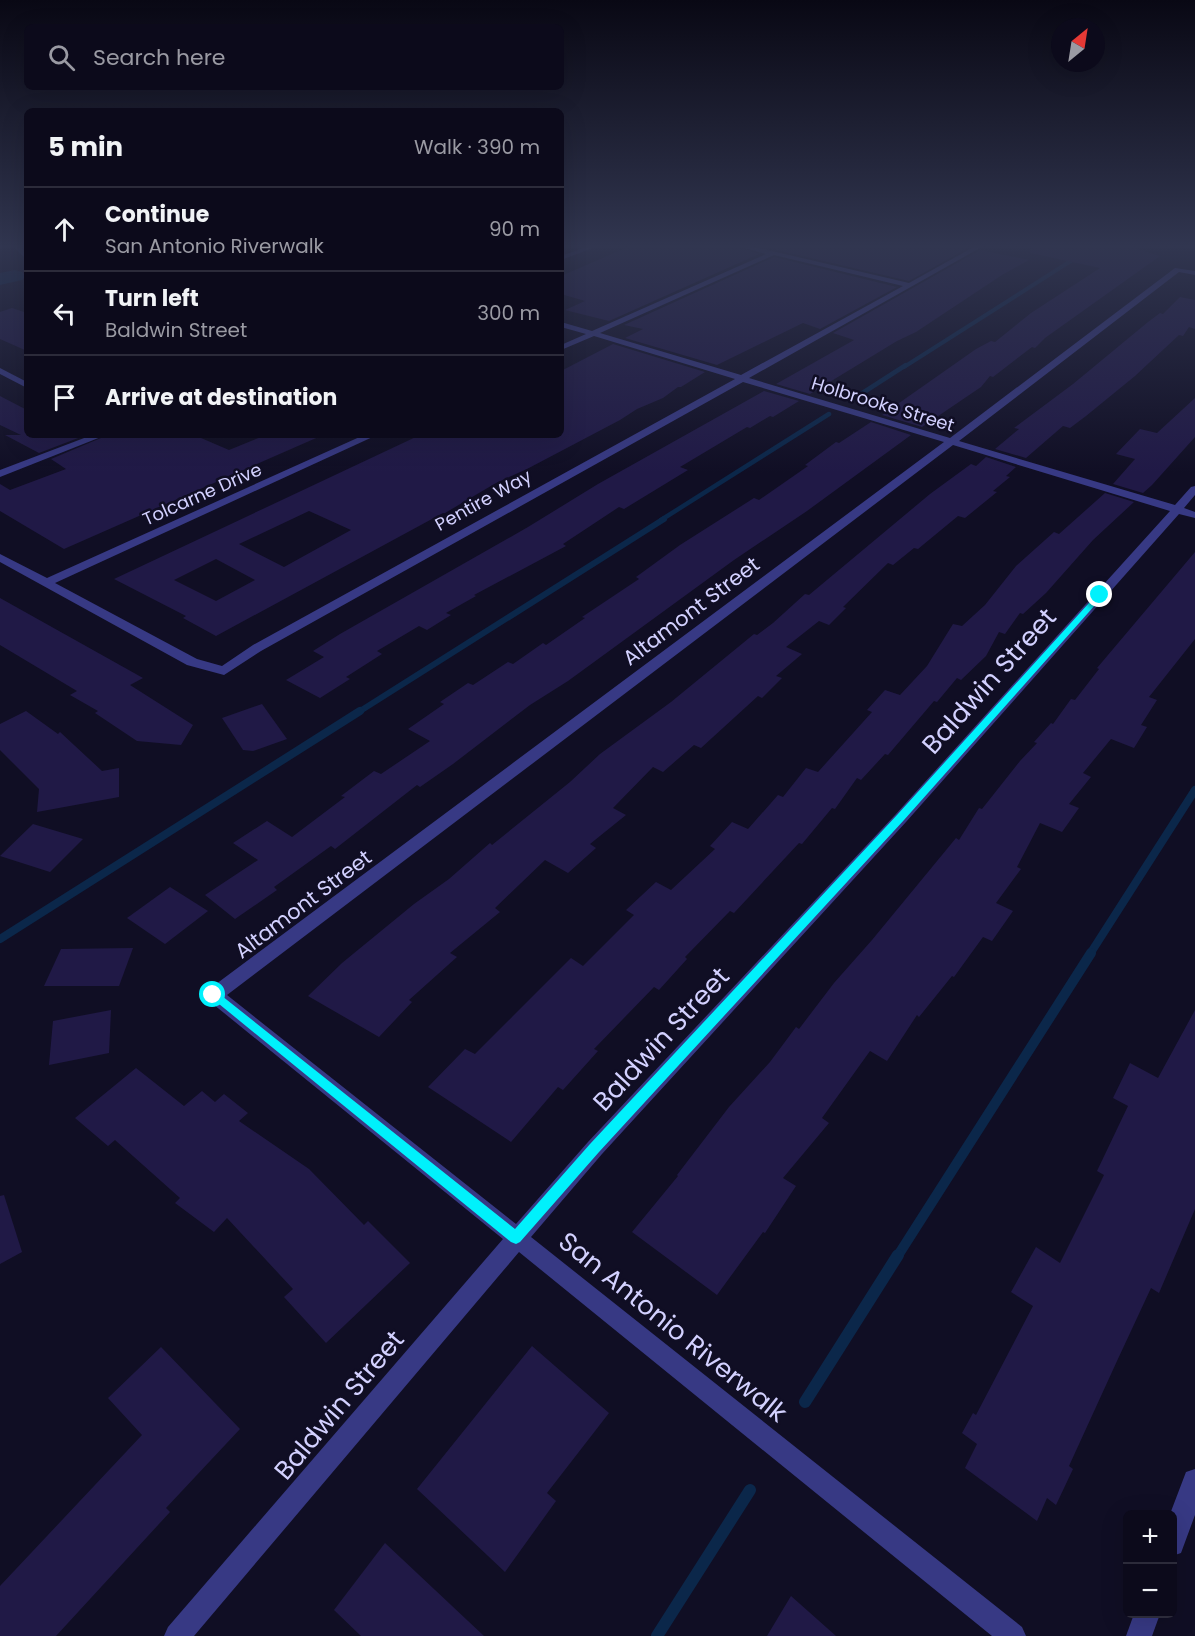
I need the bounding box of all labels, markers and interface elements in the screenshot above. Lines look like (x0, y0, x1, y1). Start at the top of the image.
north arrow (1051, 18, 1105, 72)
search box (24, 24, 564, 90)
icon: search (45, 41, 78, 74)
text: Search here (93, 42, 226, 73)
text: 5 min (48, 129, 123, 165)
text: Walk · 390 m (414, 133, 540, 161)
text: Continue (105, 199, 209, 230)
icon: ahead (48, 213, 81, 246)
text: 90 m (489, 215, 540, 243)
text: San Antonio Riverwalk (105, 232, 324, 260)
text: Turn left (105, 283, 199, 314)
icon: left (48, 297, 81, 330)
text: 300 m (477, 299, 540, 327)
text: Baldwin Street (105, 316, 247, 344)
street label: Holbrooke Street (808, 370, 958, 438)
icon: arrive (48, 381, 81, 414)
text: Arrive at destination (105, 382, 337, 413)
street label: Tolcarne Drive (138, 457, 266, 531)
street label: Pentire Way (430, 463, 536, 537)
street label: Altamont Street (617, 550, 765, 672)
route end (1086, 581, 1112, 607)
street label: Baldwin Street (914, 600, 1064, 762)
street label: Altamont Street (229, 843, 377, 965)
street label: Baldwin Street (585, 959, 737, 1119)
route start (199, 981, 225, 1007)
street label: San Antonio Riverwalk (551, 1223, 795, 1431)
street label: Baldwin Street (266, 1323, 412, 1487)
map controls (1123, 1510, 1177, 1618)
button: + (1123, 1510, 1177, 1564)
button: − (1123, 1564, 1177, 1618)

